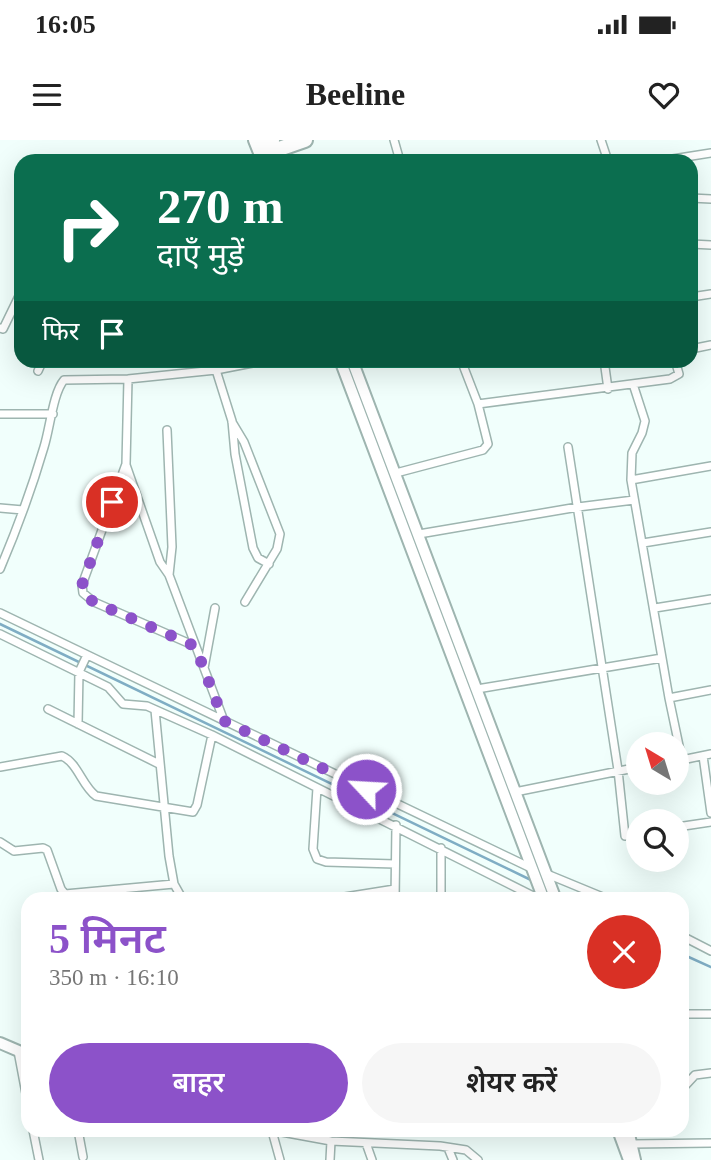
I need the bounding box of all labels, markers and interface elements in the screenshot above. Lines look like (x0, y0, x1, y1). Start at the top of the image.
text: 16:05 (35, 10, 96, 39)
icon: menu (28, 76, 66, 114)
text: Beeline (306, 76, 405, 112)
icon: heart (645, 76, 683, 114)
text: 270 m (157, 179, 284, 234)
icon: right (42, 182, 133, 273)
text: दाएँ मुड़ें (157, 237, 244, 273)
icon: arrive (93, 315, 131, 353)
text: फिर (42, 317, 79, 346)
pin (82, 472, 142, 532)
icon: arrive (93, 483, 131, 521)
north arrow (626, 732, 690, 794)
map controls (626, 732, 689, 872)
position arrow (329, 752, 403, 826)
button: search (626, 809, 689, 872)
button: close (587, 915, 661, 989)
text: 5 मिनट (49, 916, 166, 962)
text: 350 m · 16:10 (49, 965, 179, 990)
button: बाहर (49, 1043, 348, 1123)
button: शेयर करें (362, 1043, 661, 1123)

